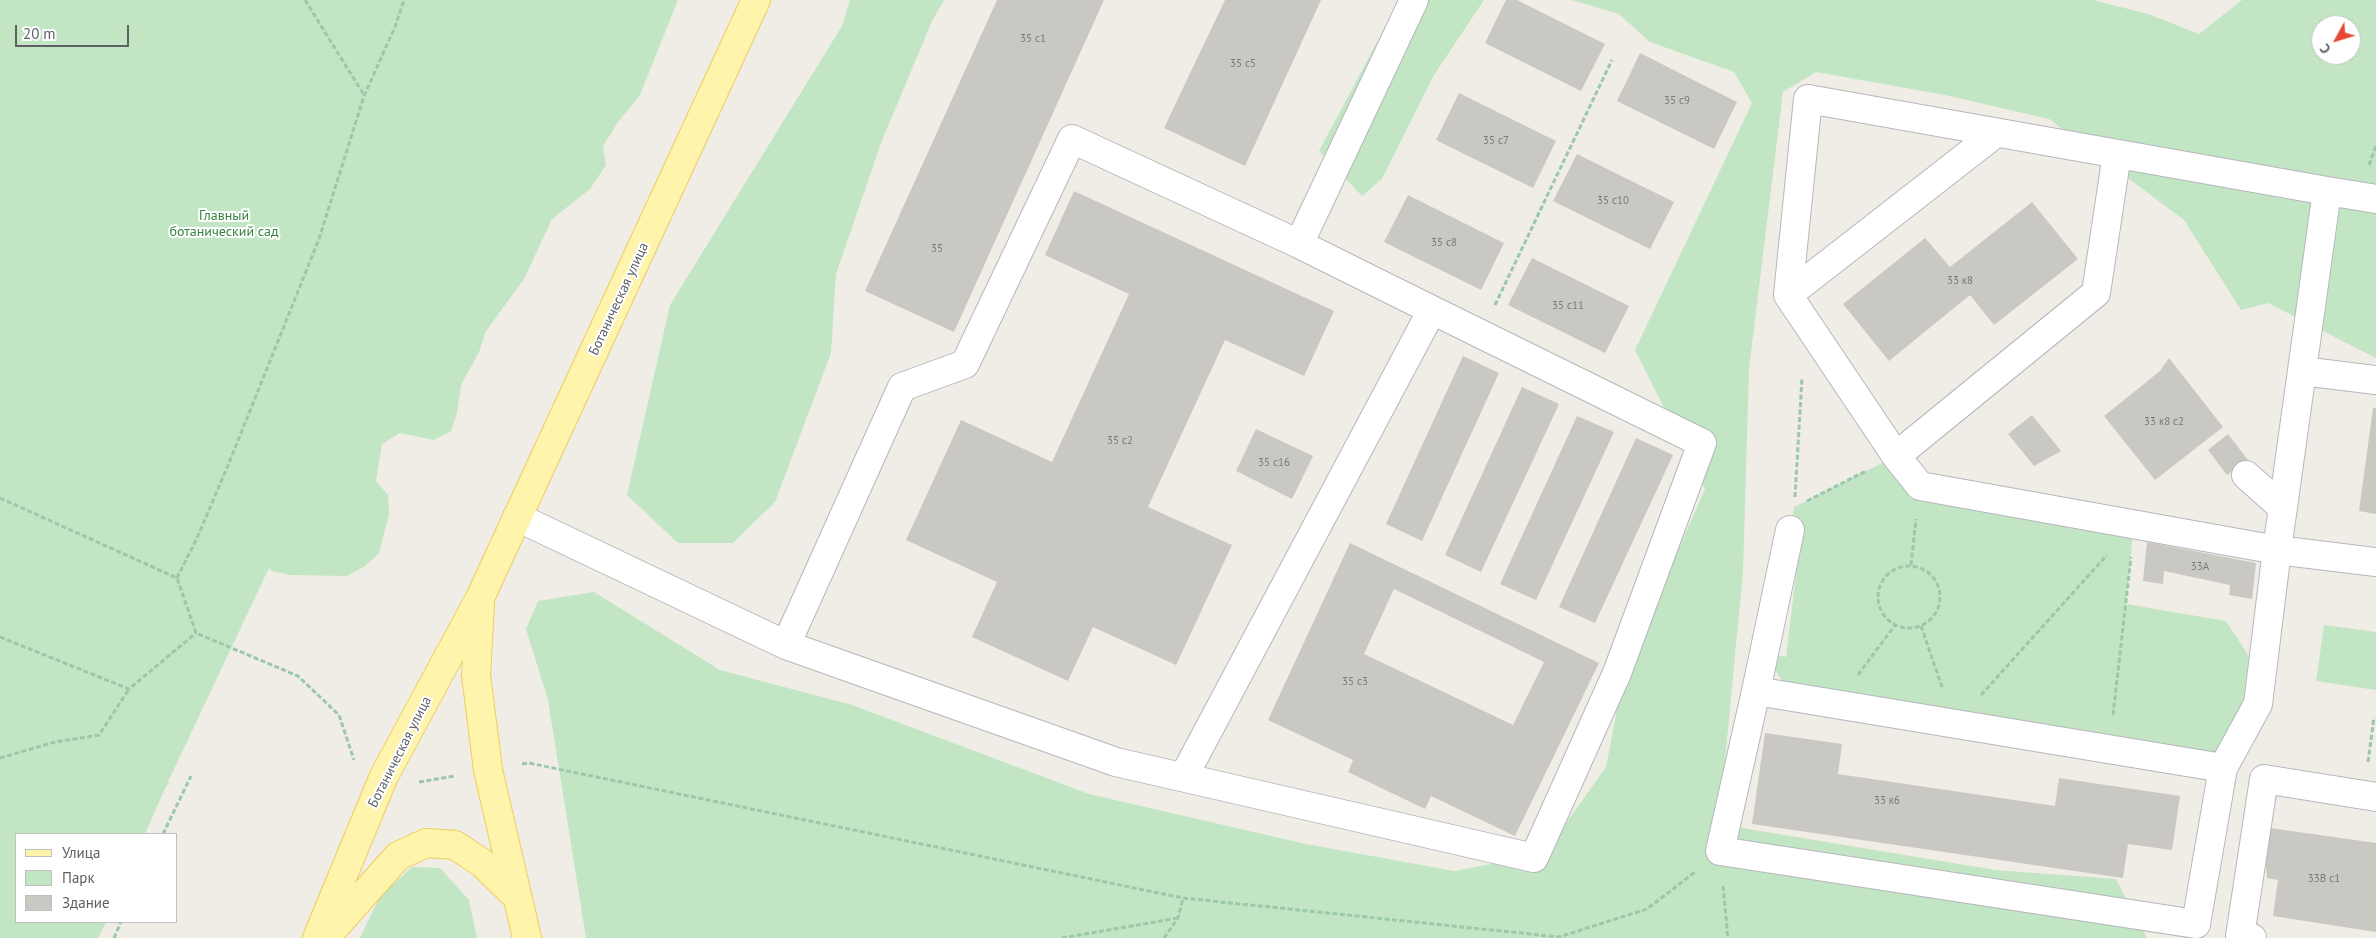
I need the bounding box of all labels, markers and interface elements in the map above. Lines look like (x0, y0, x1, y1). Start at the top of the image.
scale bar (18, 15, 131, 47)
north arrow (2311, 15, 2361, 65)
text: 20 m (23, 24, 56, 43)
house number: 35 с1 (1020, 32, 1046, 46)
text: С (2316, 40, 2335, 58)
house number: 35 с5 (1230, 57, 1256, 71)
house number: 35 с9 (1664, 94, 1690, 108)
house number: 35 с7 (1483, 134, 1509, 148)
house number: 35 с10 (1597, 194, 1629, 208)
park label: Главный ботанический сад (169, 208, 279, 240)
house number: 35 с8 (1431, 236, 1457, 250)
street label: Ботаническая улица (586, 240, 652, 358)
house number: 35 (931, 242, 943, 256)
house number: 33 к8 (1947, 274, 1973, 288)
house number: 35 с11 (1552, 299, 1584, 313)
house number: 33 к8 с2 (2144, 415, 2184, 429)
house number: 35 с2 (1107, 434, 1133, 448)
house number: 35 с16 (1258, 456, 1290, 470)
house number: 33А (2191, 560, 2209, 574)
house number: 35 с3 (1342, 675, 1368, 689)
street label: Ботаническая улица (365, 694, 435, 810)
house number: 33 к6 (1874, 794, 1900, 808)
legend (15, 833, 178, 923)
text: Улица (62, 843, 100, 862)
text: Парк (62, 868, 95, 887)
house number: 33В с1 (2308, 872, 2340, 886)
text: Здание (62, 893, 110, 912)

